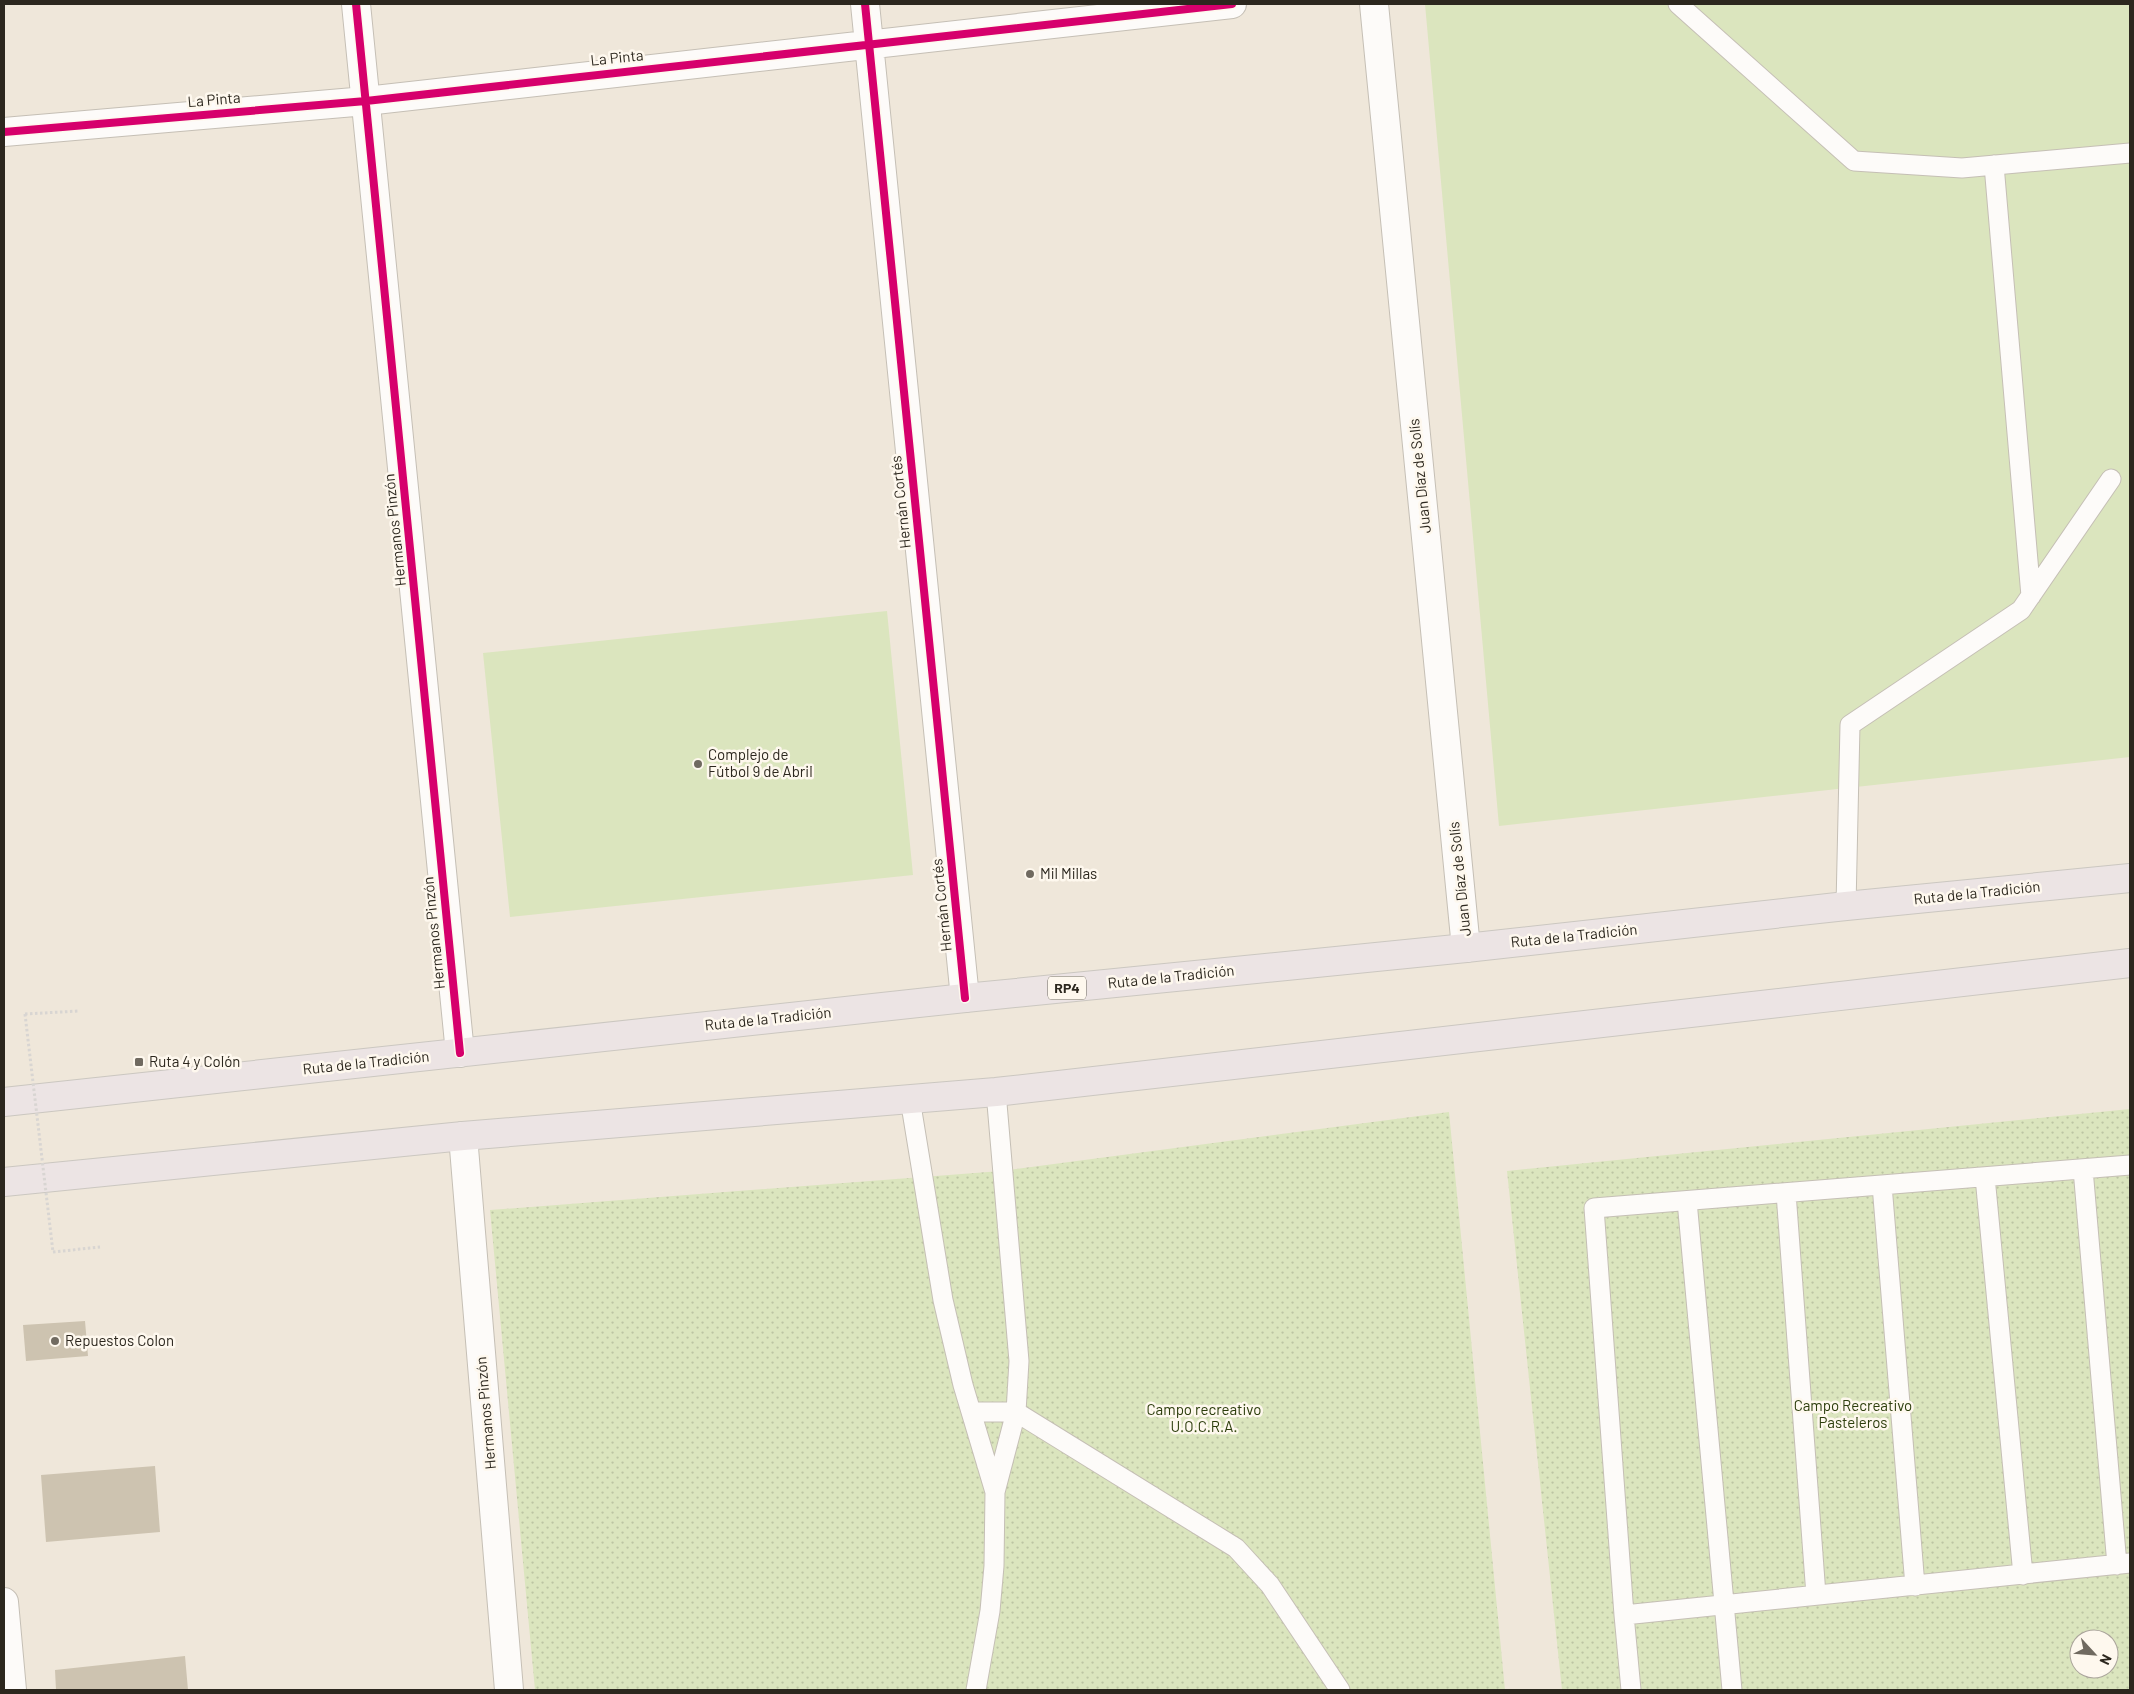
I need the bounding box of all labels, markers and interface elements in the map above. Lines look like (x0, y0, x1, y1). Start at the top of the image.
street label: La Pinta (590, 45, 644, 69)
street label: La Pinta (187, 88, 241, 110)
street label: Juan Díaz de Solís (1404, 418, 1434, 534)
street label: Hernán Cortés (886, 455, 914, 549)
street label: Hermanos Pinzón (379, 473, 409, 587)
place label: Complejo de Fútbol 9 de Abril (708, 745, 813, 780)
marker: Complejo de Fútbol 9 de Abril (692, 758, 704, 770)
street label: Juan Díaz de Solís (1444, 821, 1474, 937)
street label: Hernán Cortés (927, 858, 955, 952)
place label: Mil Millas (1040, 864, 1097, 882)
marker: Mil Millas (1024, 868, 1036, 880)
street label: Hermanos Pinzón (418, 876, 448, 990)
street label: Ruta de la Tradición (1913, 876, 2041, 908)
street label: Ruta de la Tradición (1510, 919, 1638, 951)
street label: Ruta de la Tradición (1107, 960, 1235, 992)
road number: RP4 (1048, 976, 1086, 1000)
street label: Ruta de la Tradición (704, 1002, 832, 1034)
street label: Ruta de la Tradición (302, 1046, 430, 1078)
place label: Ruta 4 y Colón (149, 1052, 240, 1070)
marker: Ruta 4 y Colón (133, 1056, 145, 1068)
place label: Repuestos Colon (65, 1331, 174, 1349)
marker: Repuestos Colon (49, 1335, 61, 1347)
street label: Hermanos Pinzón (471, 1356, 499, 1470)
park label: Campo Recreativo Pasteleros (1794, 1396, 1912, 1431)
park label: Campo recreativo U.O.C.R.A. (1147, 1400, 1261, 1435)
north arrow (2069, 1629, 2119, 1679)
text: N (2096, 1652, 2116, 1668)

